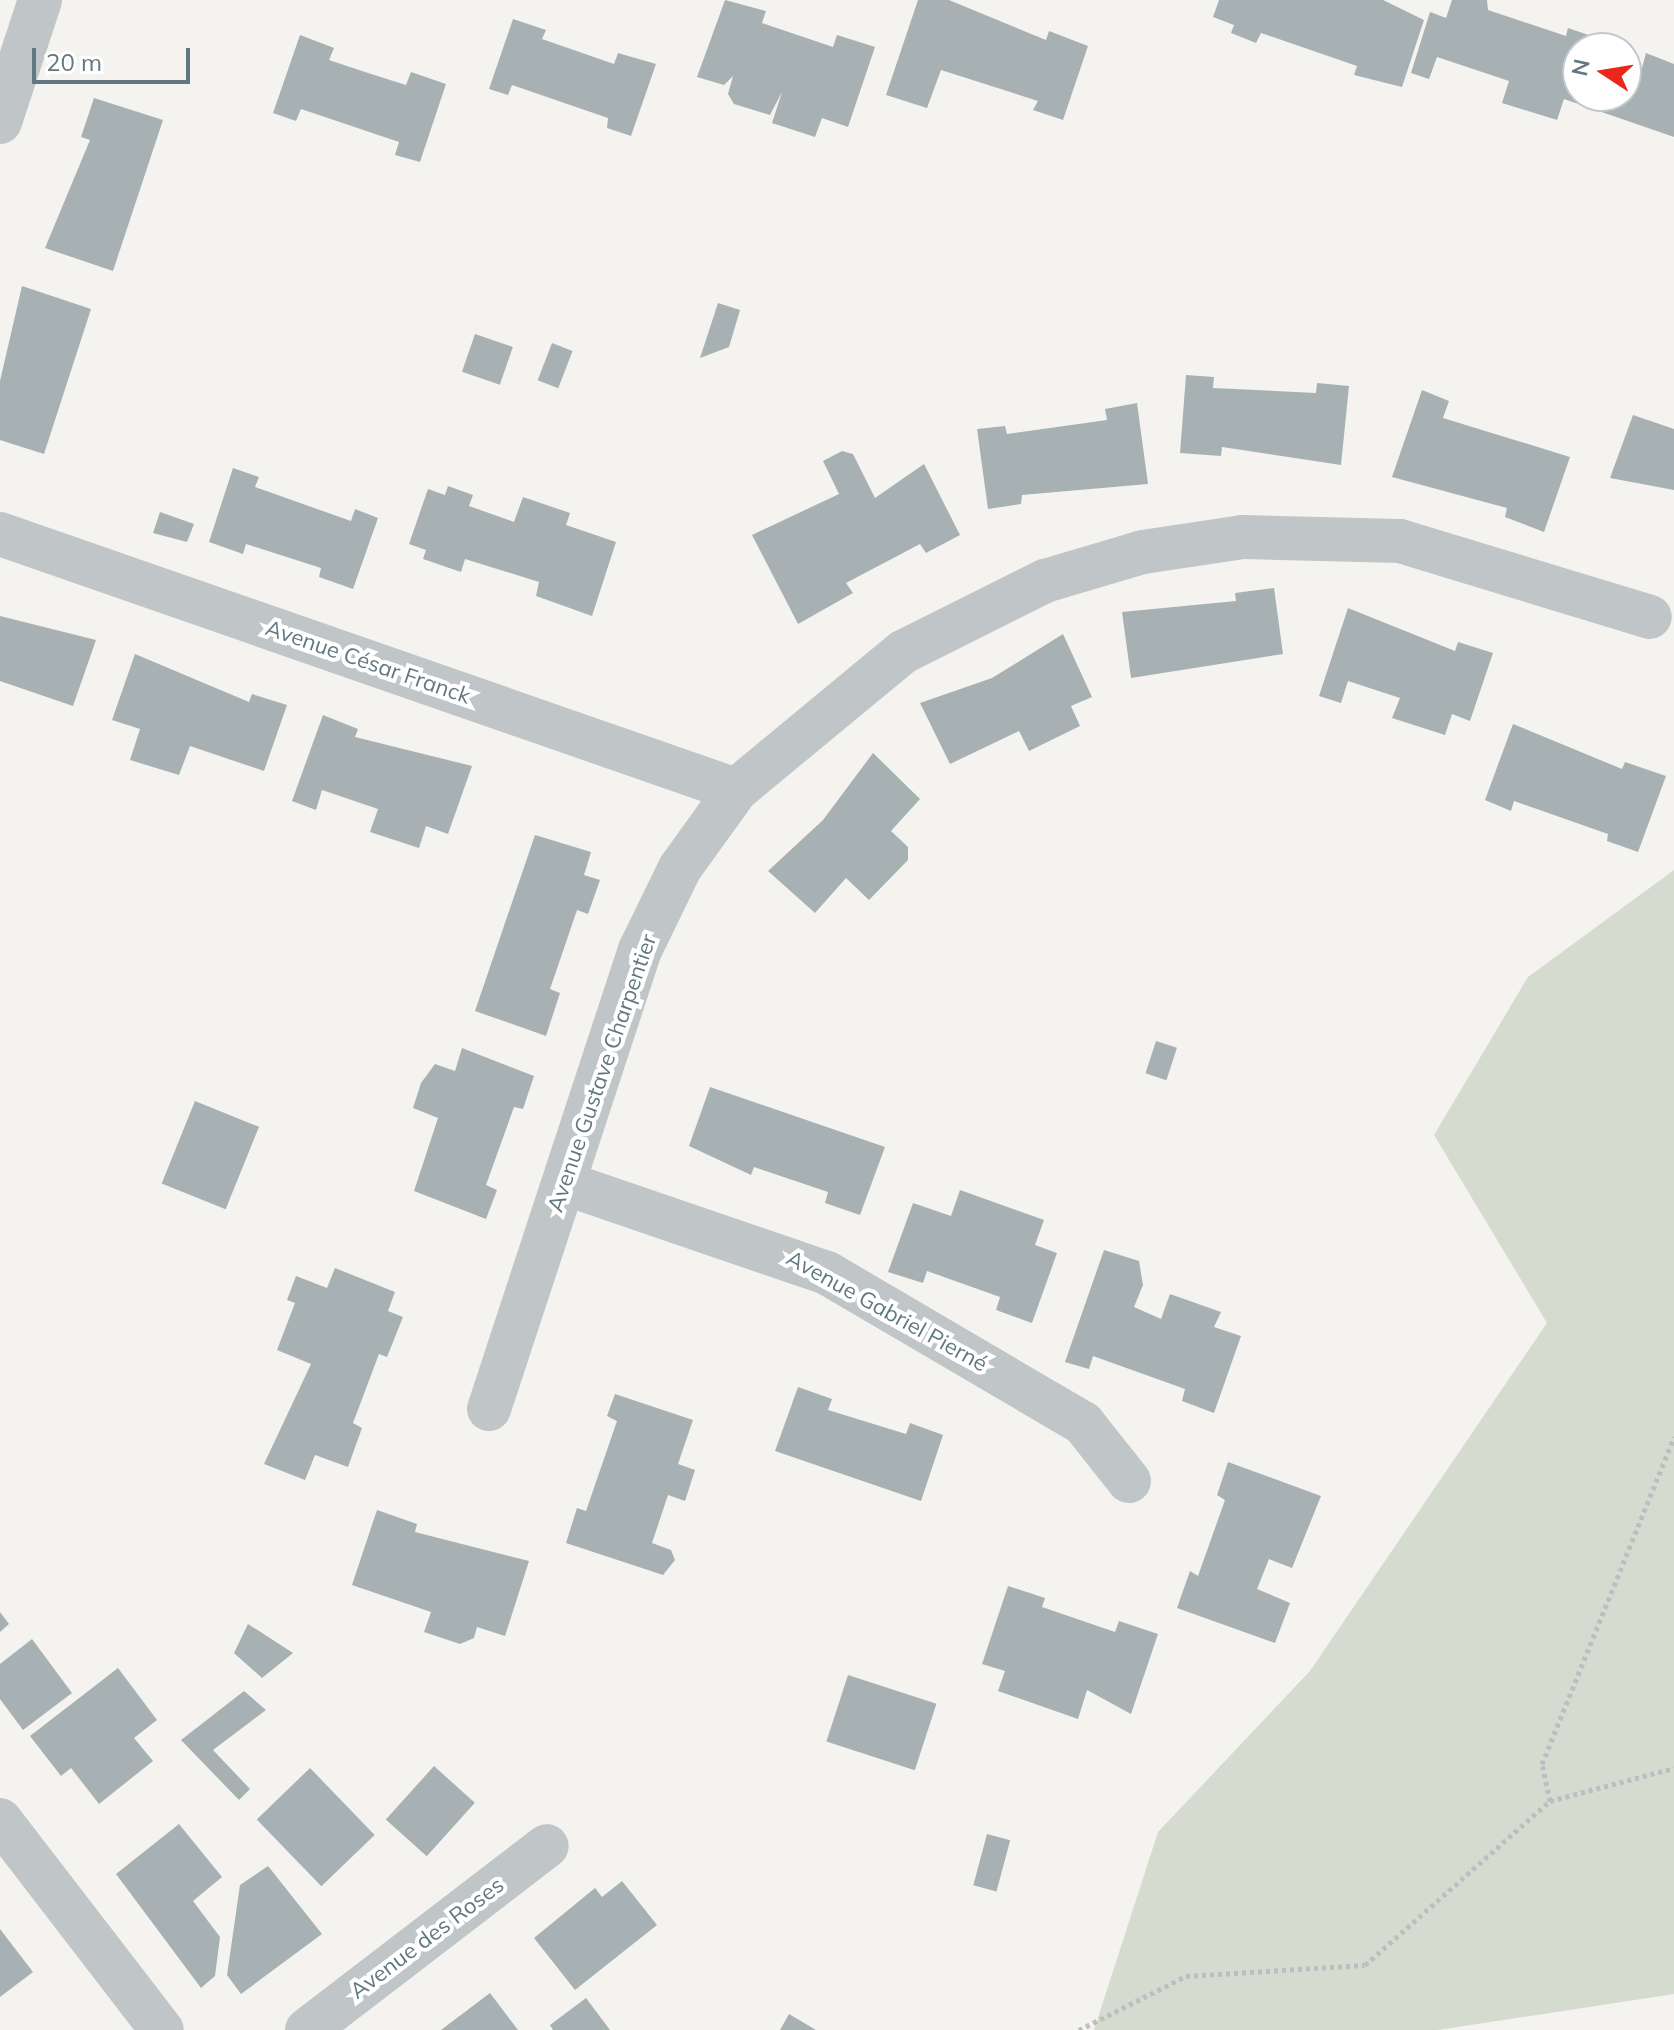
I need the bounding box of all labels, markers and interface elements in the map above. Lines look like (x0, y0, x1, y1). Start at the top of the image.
scale bar (36, 32, 194, 82)
north arrow (1562, 32, 1642, 112)
text: 20 m (46, 47, 102, 77)
text: N (1565, 56, 1596, 78)
street label: Avenue César Franck (262, 615, 474, 709)
street label: Avenue Gustave Charpentier (542, 931, 662, 1215)
street label: Avenue Gabriel Pierné (782, 1245, 992, 1377)
street label: Avenue des Roses (345, 1872, 509, 2004)

